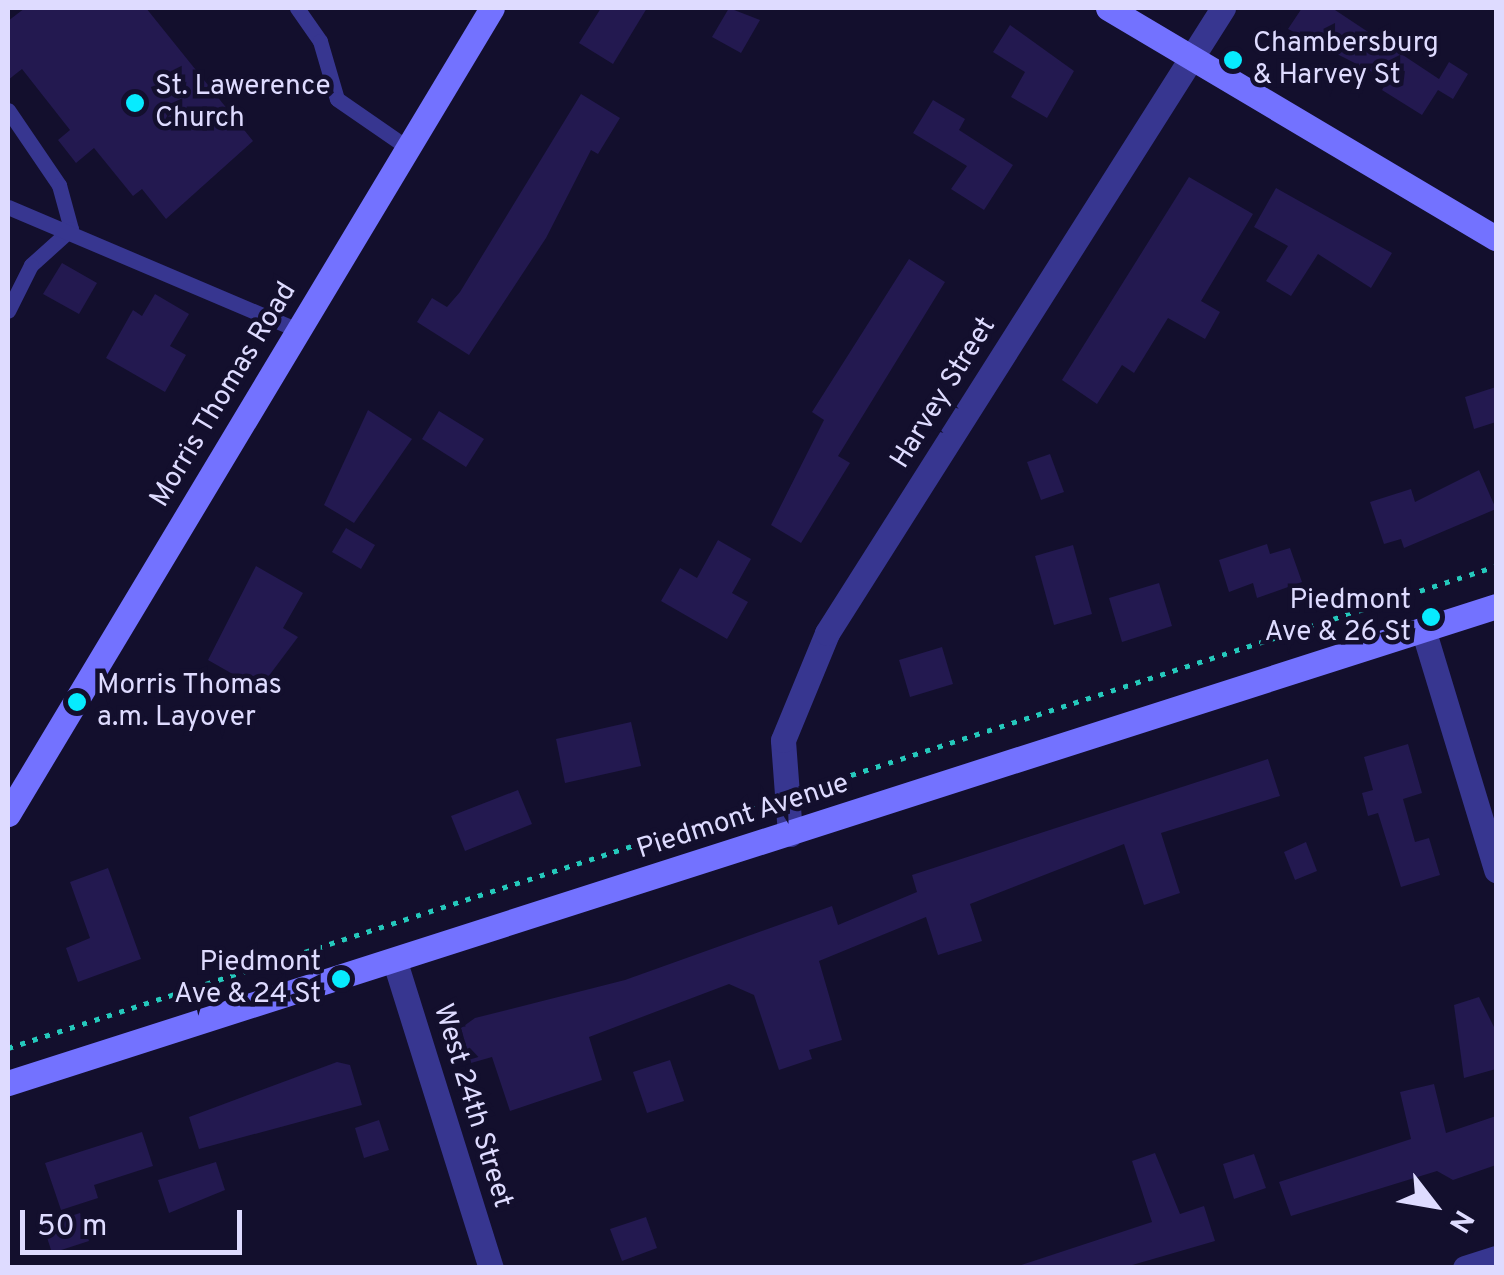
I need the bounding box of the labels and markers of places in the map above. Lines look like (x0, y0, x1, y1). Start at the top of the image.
place label: Chambersburg & Harvey St (1253, 27, 1439, 93)
marker: Chambersburg & Harvey St (1222, 49, 1244, 71)
place label: St. Lawerence Church (155, 70, 331, 136)
marker: St. Lawerence Church (124, 92, 146, 114)
place label: Piedmont Ave & 26 St (1265, 584, 1411, 650)
marker: Piedmont Ave & 26 St (1420, 606, 1442, 628)
place label: Morris Thomas a.m. Layover (97, 669, 283, 735)
marker: Morris Thomas a.m. Layover (66, 691, 88, 713)
place label: Piedmont Ave & 24 St (174, 946, 321, 1012)
marker: Piedmont Ave & 24 St (330, 968, 352, 990)

